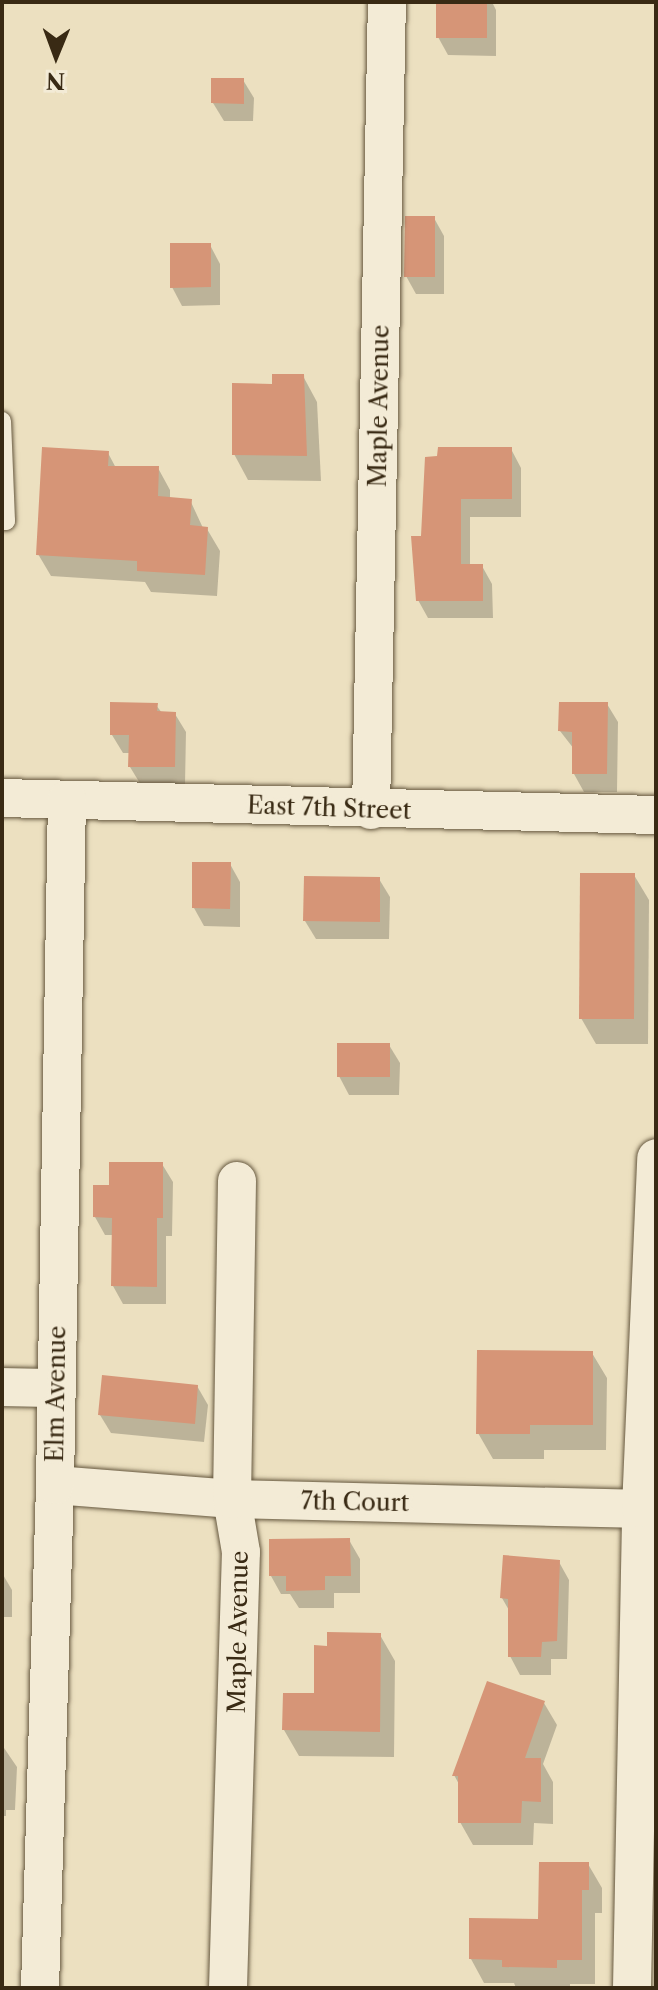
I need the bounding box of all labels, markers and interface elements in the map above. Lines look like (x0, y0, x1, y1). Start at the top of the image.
north arrow (16, 16, 96, 96)
text: N (46, 67, 65, 94)
street label: Maple Avenue (363, 324, 395, 488)
street label: East 7th Street (246, 791, 412, 825)
street label: Elm Avenue (40, 1325, 72, 1463)
street label: 7th Court (301, 1487, 409, 1517)
street label: Maple Avenue (222, 1550, 254, 1714)

